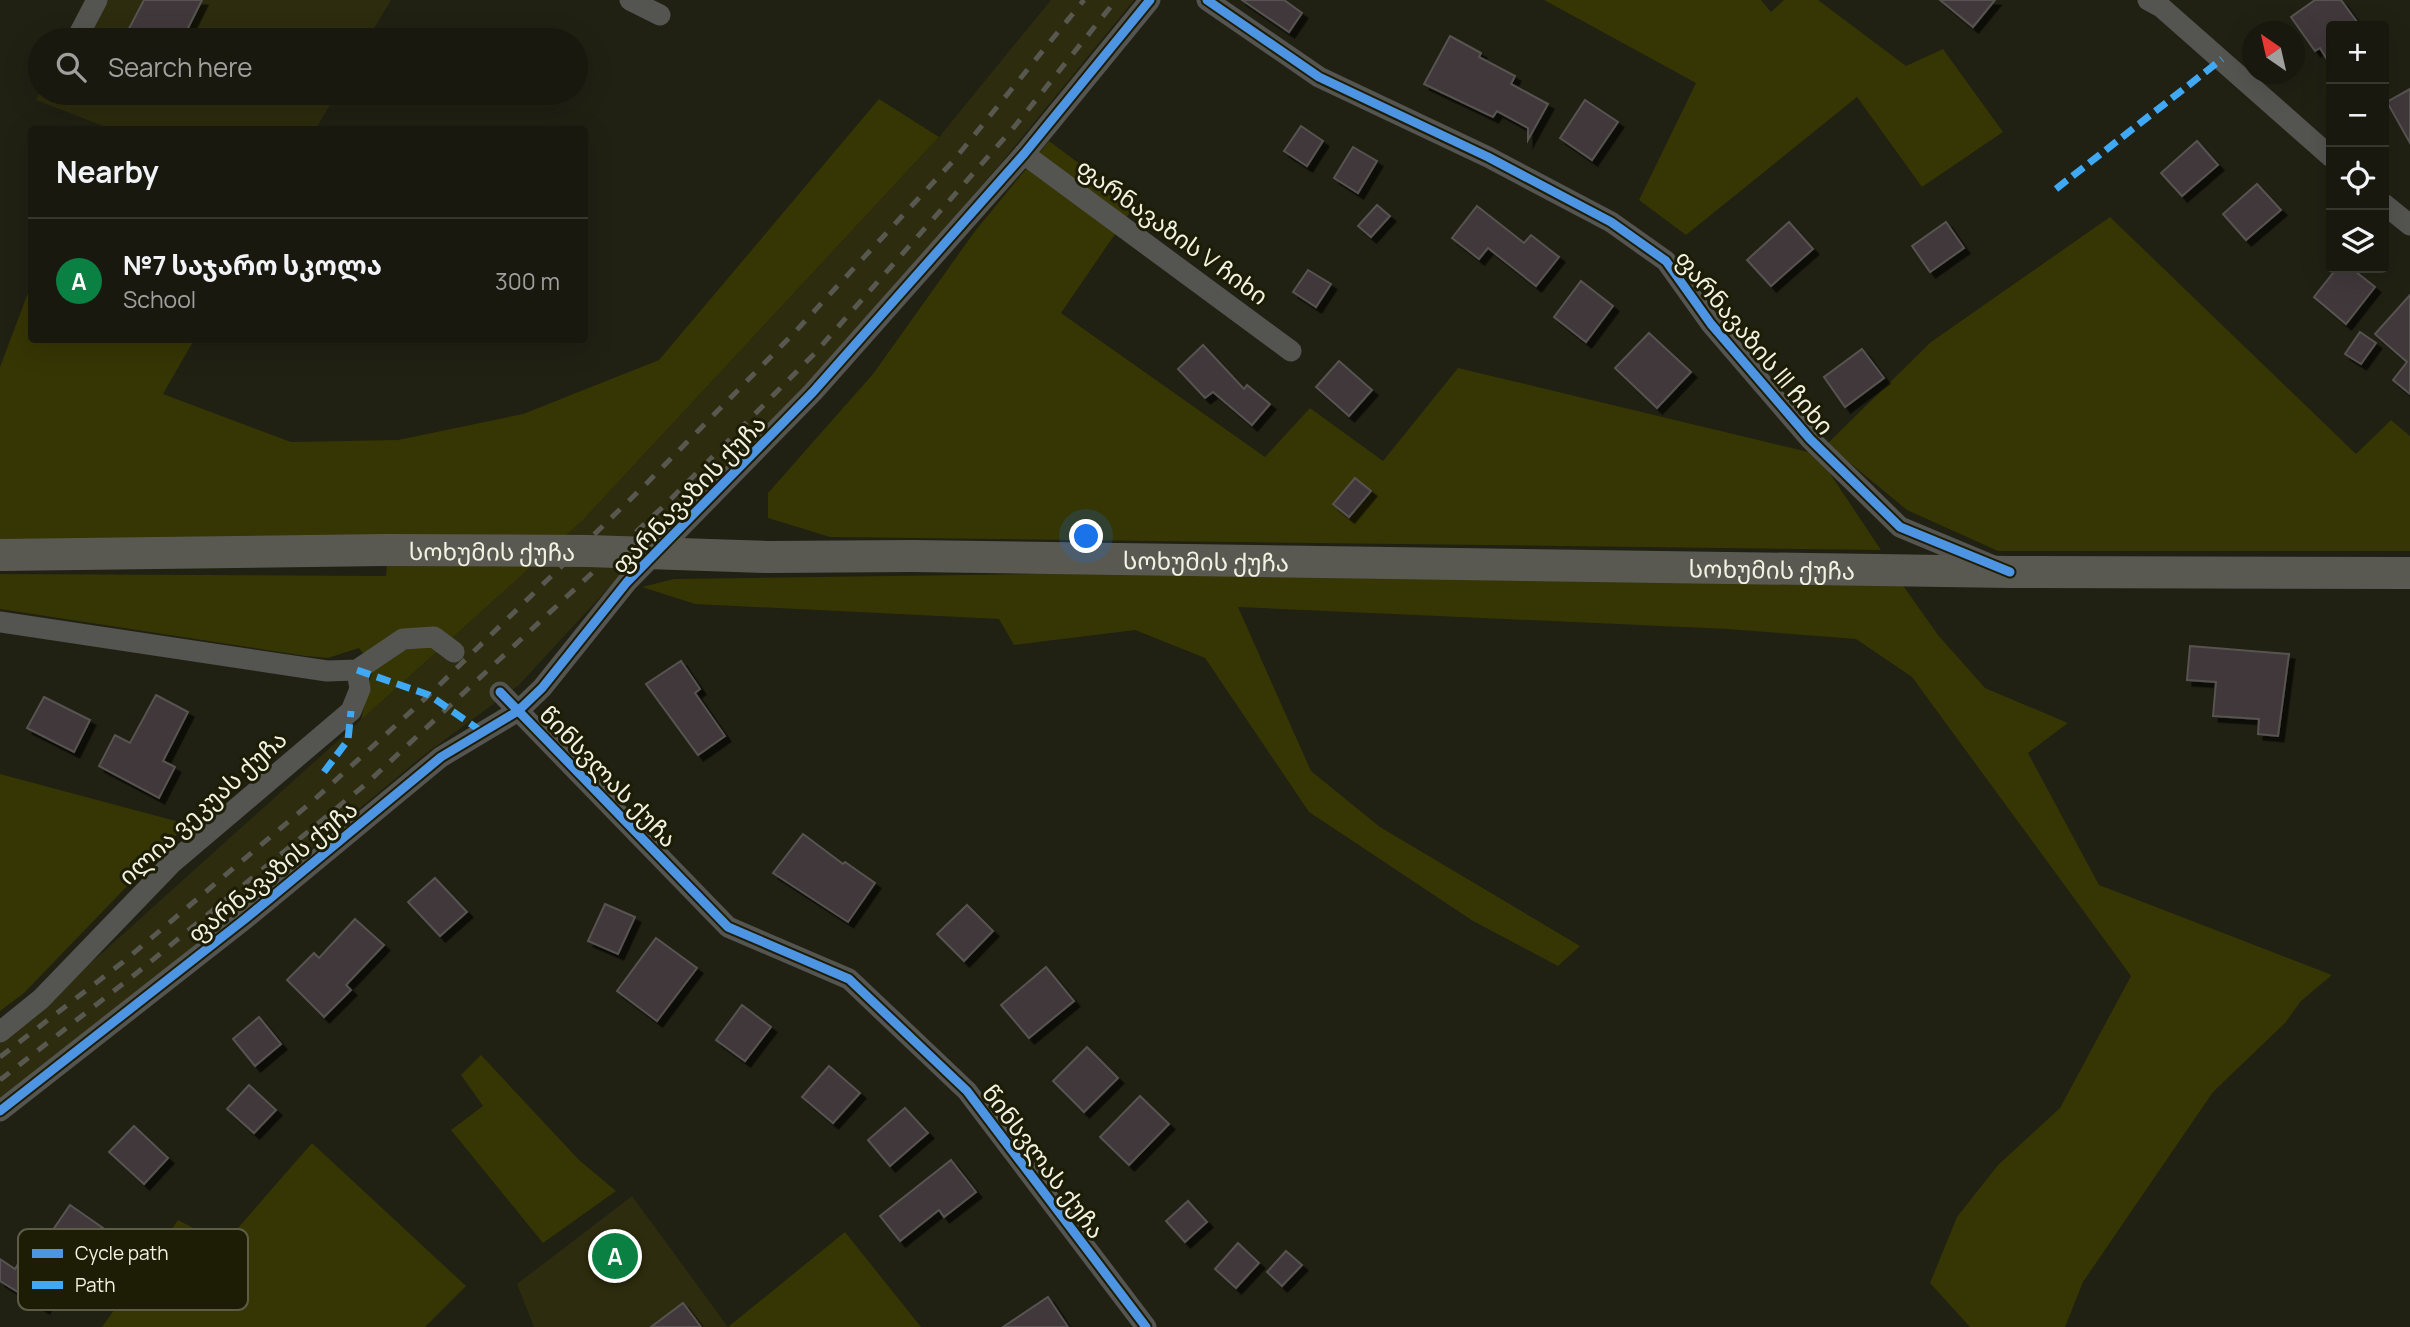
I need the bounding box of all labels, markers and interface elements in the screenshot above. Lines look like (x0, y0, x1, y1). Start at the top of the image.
north arrow (2242, 21, 2305, 84)
map controls (2326, 21, 2389, 273)
button: + (2326, 21, 2389, 84)
search box (28, 28, 588, 105)
icon: search (52, 48, 90, 86)
text: Search here (108, 49, 253, 85)
button: − (2326, 84, 2389, 147)
button: locate (2326, 147, 2389, 210)
street label: ფარნავაზის V ჩიხი (1070, 150, 1276, 312)
text: Nearby (56, 151, 159, 192)
button: layers (2326, 210, 2389, 273)
street label: ფარნავაზის III ჩიხი (1668, 243, 1842, 441)
text: №7 საჯარო სკოლა (123, 247, 382, 283)
text: A (71, 265, 87, 297)
text: 300 m (495, 265, 560, 297)
text: School (123, 283, 196, 315)
street label: ფარნავაზის ქუჩა (603, 407, 773, 581)
your location (1069, 519, 1103, 553)
street label: სოხუმის ქუჩა (409, 534, 575, 567)
street label: სოხუმის ქუჩა (1123, 543, 1289, 578)
street label: სოხუმის ქუჩა (1688, 551, 1855, 586)
street label: წინსვლას ქუჩა (533, 698, 685, 854)
street label: ილია ვეკუას ქუჩა (111, 722, 293, 892)
street label: ფარნავაზის ქუჩა (180, 792, 364, 950)
street label: წინსვლას ქუჩა (975, 1077, 1113, 1245)
legend (18, 1229, 248, 1310)
pin: A (592, 1230, 638, 1282)
text: Cycle path (75, 1240, 169, 1266)
text: Path (75, 1272, 115, 1298)

